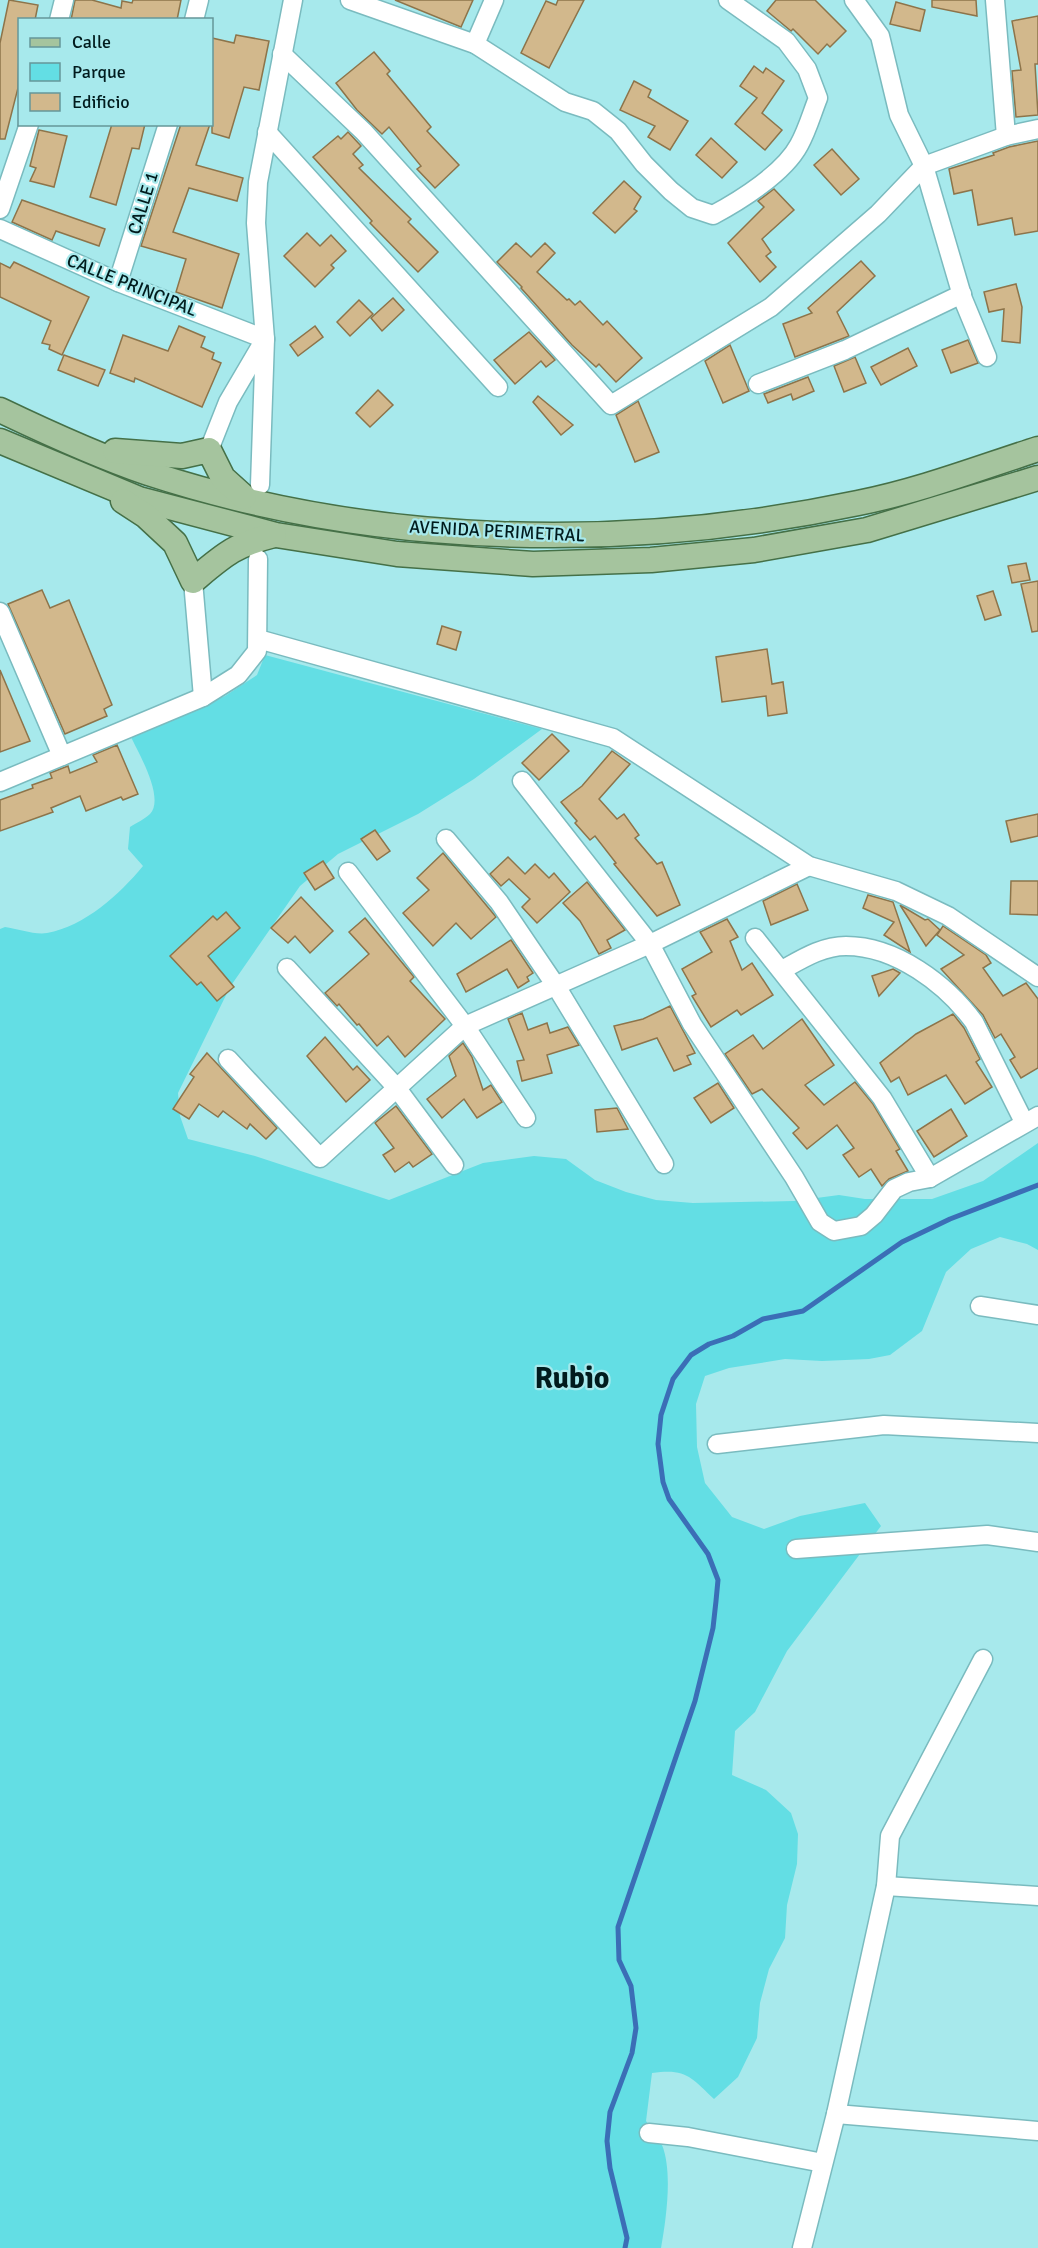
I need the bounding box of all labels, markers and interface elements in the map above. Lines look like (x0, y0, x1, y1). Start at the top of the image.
legend (18, 18, 213, 126)
text: Calle (72, 31, 111, 53)
text: Parque (72, 61, 126, 83)
text: Edificio (72, 91, 130, 113)
street label: CALLE 1 (123, 169, 163, 237)
street label: CALLE PRINCIPAL (64, 249, 200, 321)
street label: AVENIDA PERIMETRAL (409, 515, 585, 547)
district label: Rubio (534, 1360, 610, 1397)

